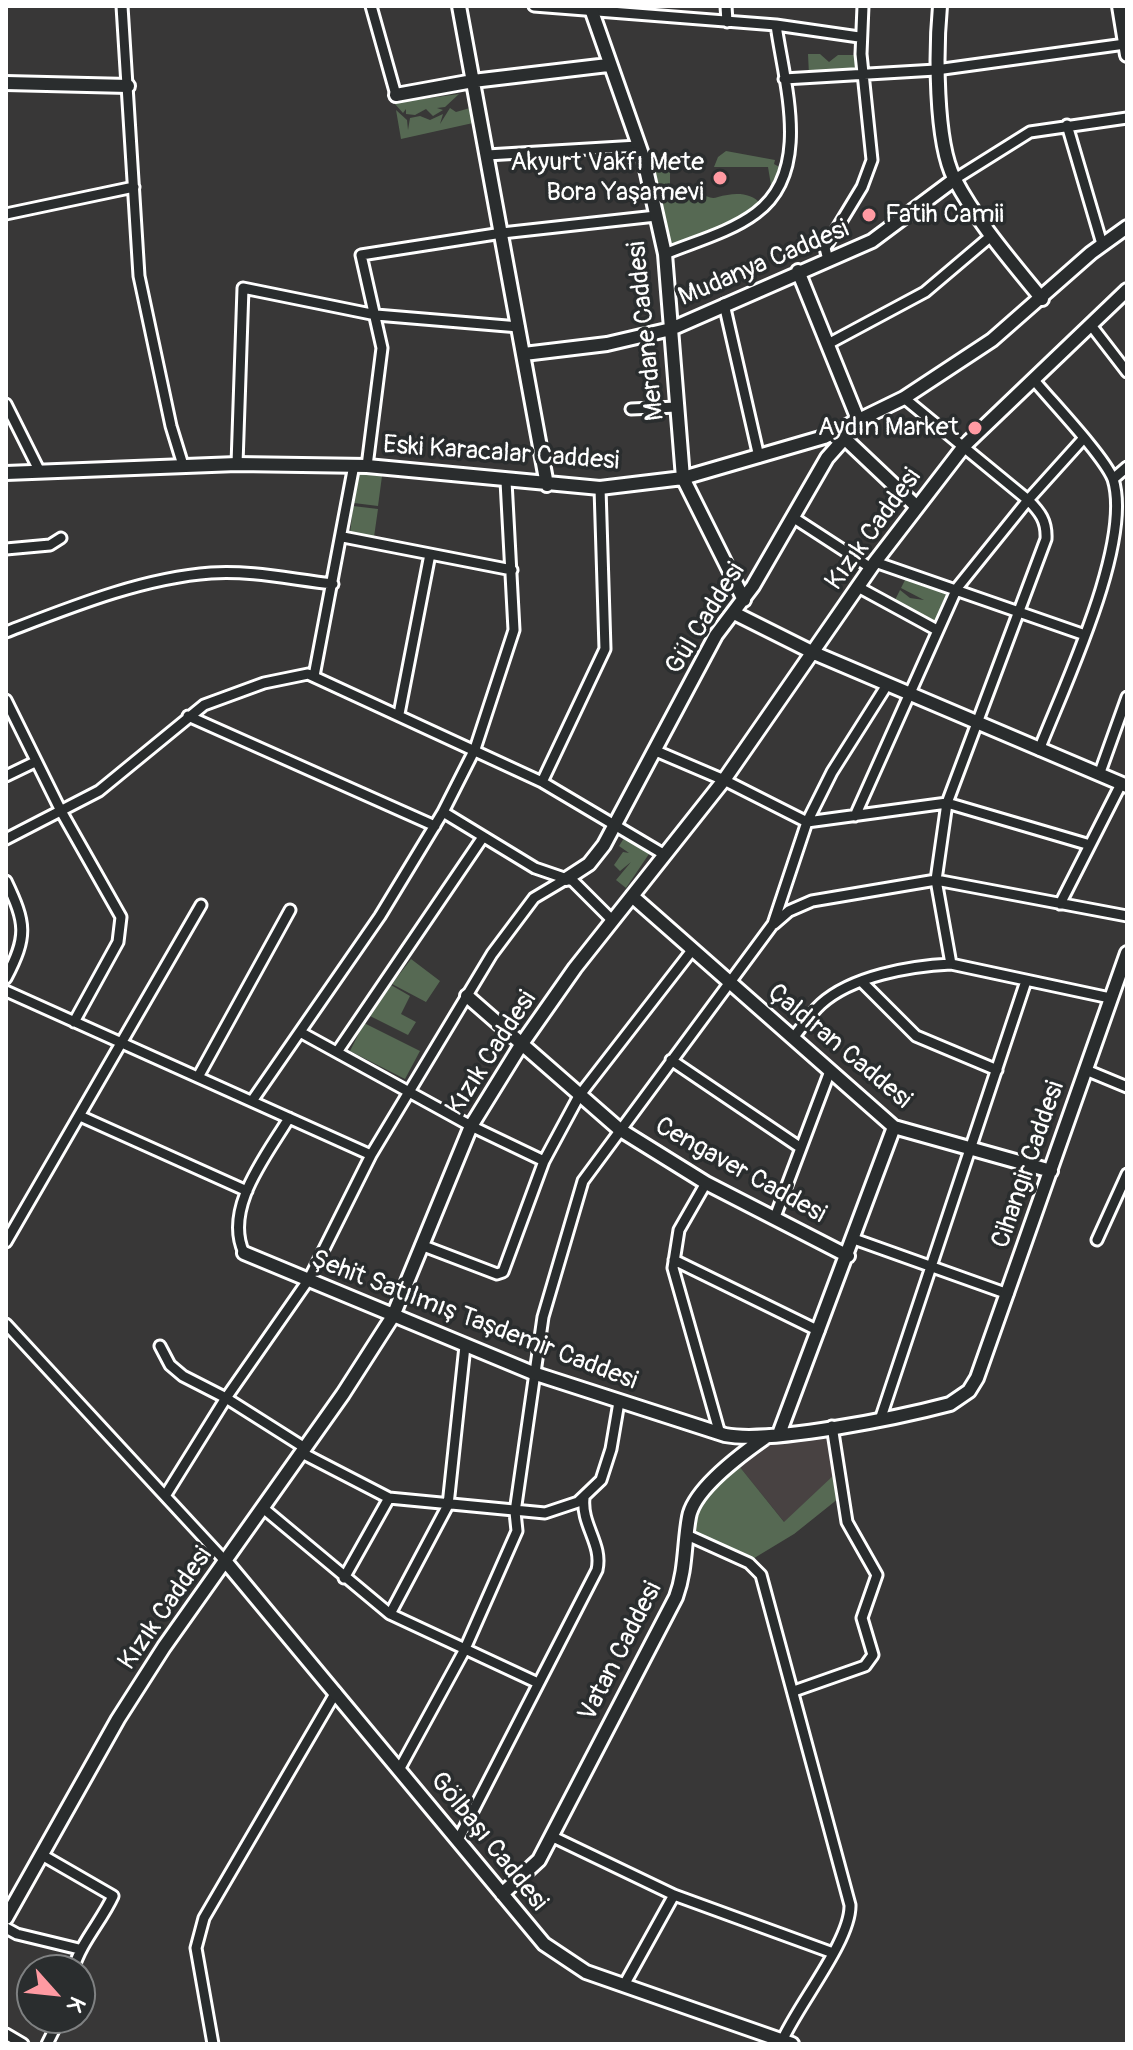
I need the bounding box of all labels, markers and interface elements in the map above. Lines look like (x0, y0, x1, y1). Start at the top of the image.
place label: Akyurt Vakfı Mete Bora Yaşamevi (510, 147, 704, 208)
marker: Akyurt Vakfı Mete Bora Yaşamevi (711, 169, 729, 187)
place label: Fatih Camii (885, 199, 1004, 231)
marker: Fatih Camii (860, 206, 878, 224)
street label: Mudanya Caddesi (674, 214, 854, 314)
street label: Merdane Caddesi (622, 240, 672, 422)
place label: Aydın Market (818, 412, 959, 444)
marker: Aydın Market (966, 419, 984, 437)
street label: Eski Karacalar Caddesi (382, 430, 620, 478)
street label: Kızık Caddesi (819, 463, 929, 597)
street label: Gül Caddesi (660, 558, 752, 680)
street label: Çaldıran Caddesi (761, 978, 917, 1116)
street label: Kızık Caddesi (440, 986, 544, 1122)
street label: Cihangir Caddesi (986, 1077, 1072, 1253)
street label: Cengaver Caddesi (649, 1111, 831, 1231)
street label: Şehit Satılmış Taşdemir Caddesi (307, 1244, 641, 1398)
street label: Kızık Caddesi (112, 1542, 220, 1676)
street label: Vatan Caddesi (573, 1577, 669, 1727)
street label: Gölbaşı Caddesi (422, 1766, 554, 1918)
north arrow (16, 1954, 96, 2034)
text: K (60, 1992, 91, 2016)

